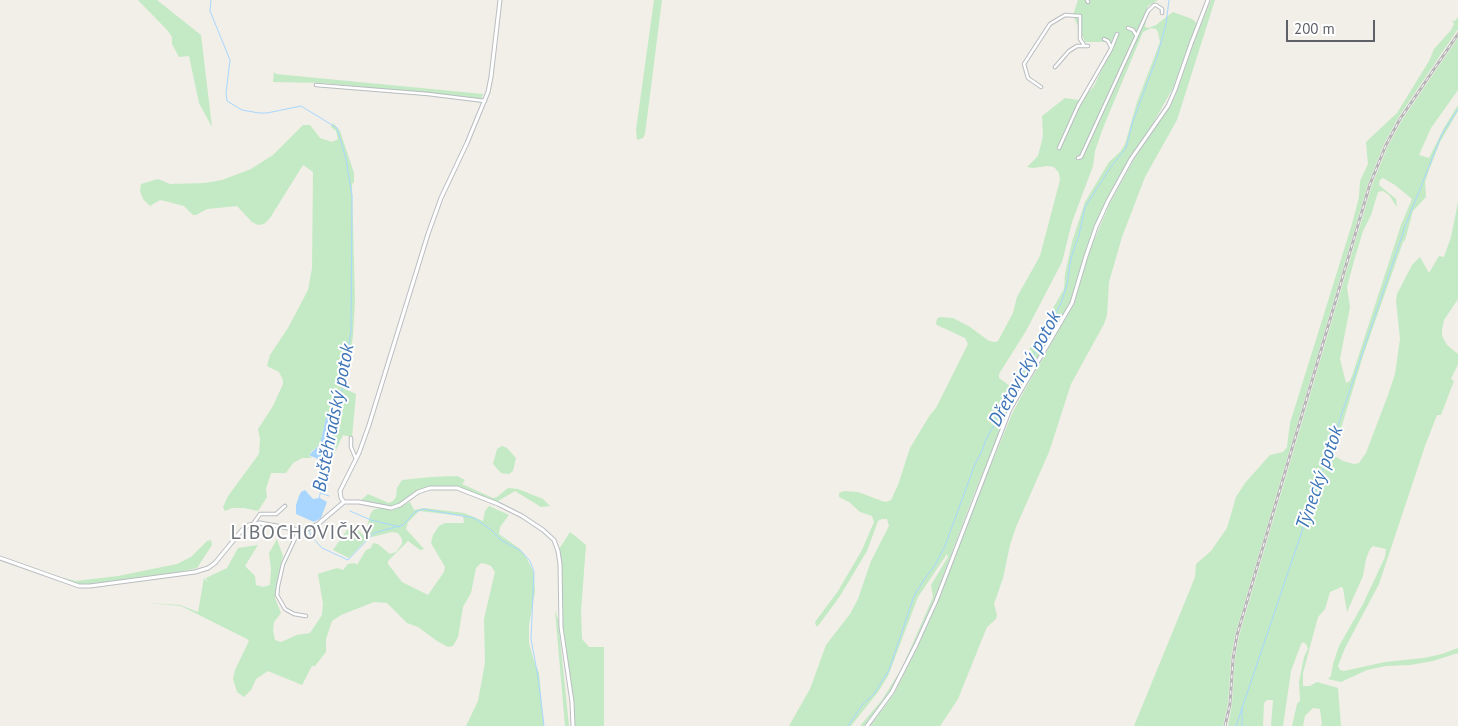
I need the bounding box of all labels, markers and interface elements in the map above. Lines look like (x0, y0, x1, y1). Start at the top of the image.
scale bar (1288, 10, 1377, 42)
text: 200 m (1294, 19, 1335, 38)
water label: Dřetovický potok (984, 307, 1066, 431)
water label: Buštěhradský potok (308, 342, 360, 494)
water label: Týnecký potok (1292, 423, 1348, 533)
district label: LIBOCHOVIČKY (229, 521, 375, 545)

